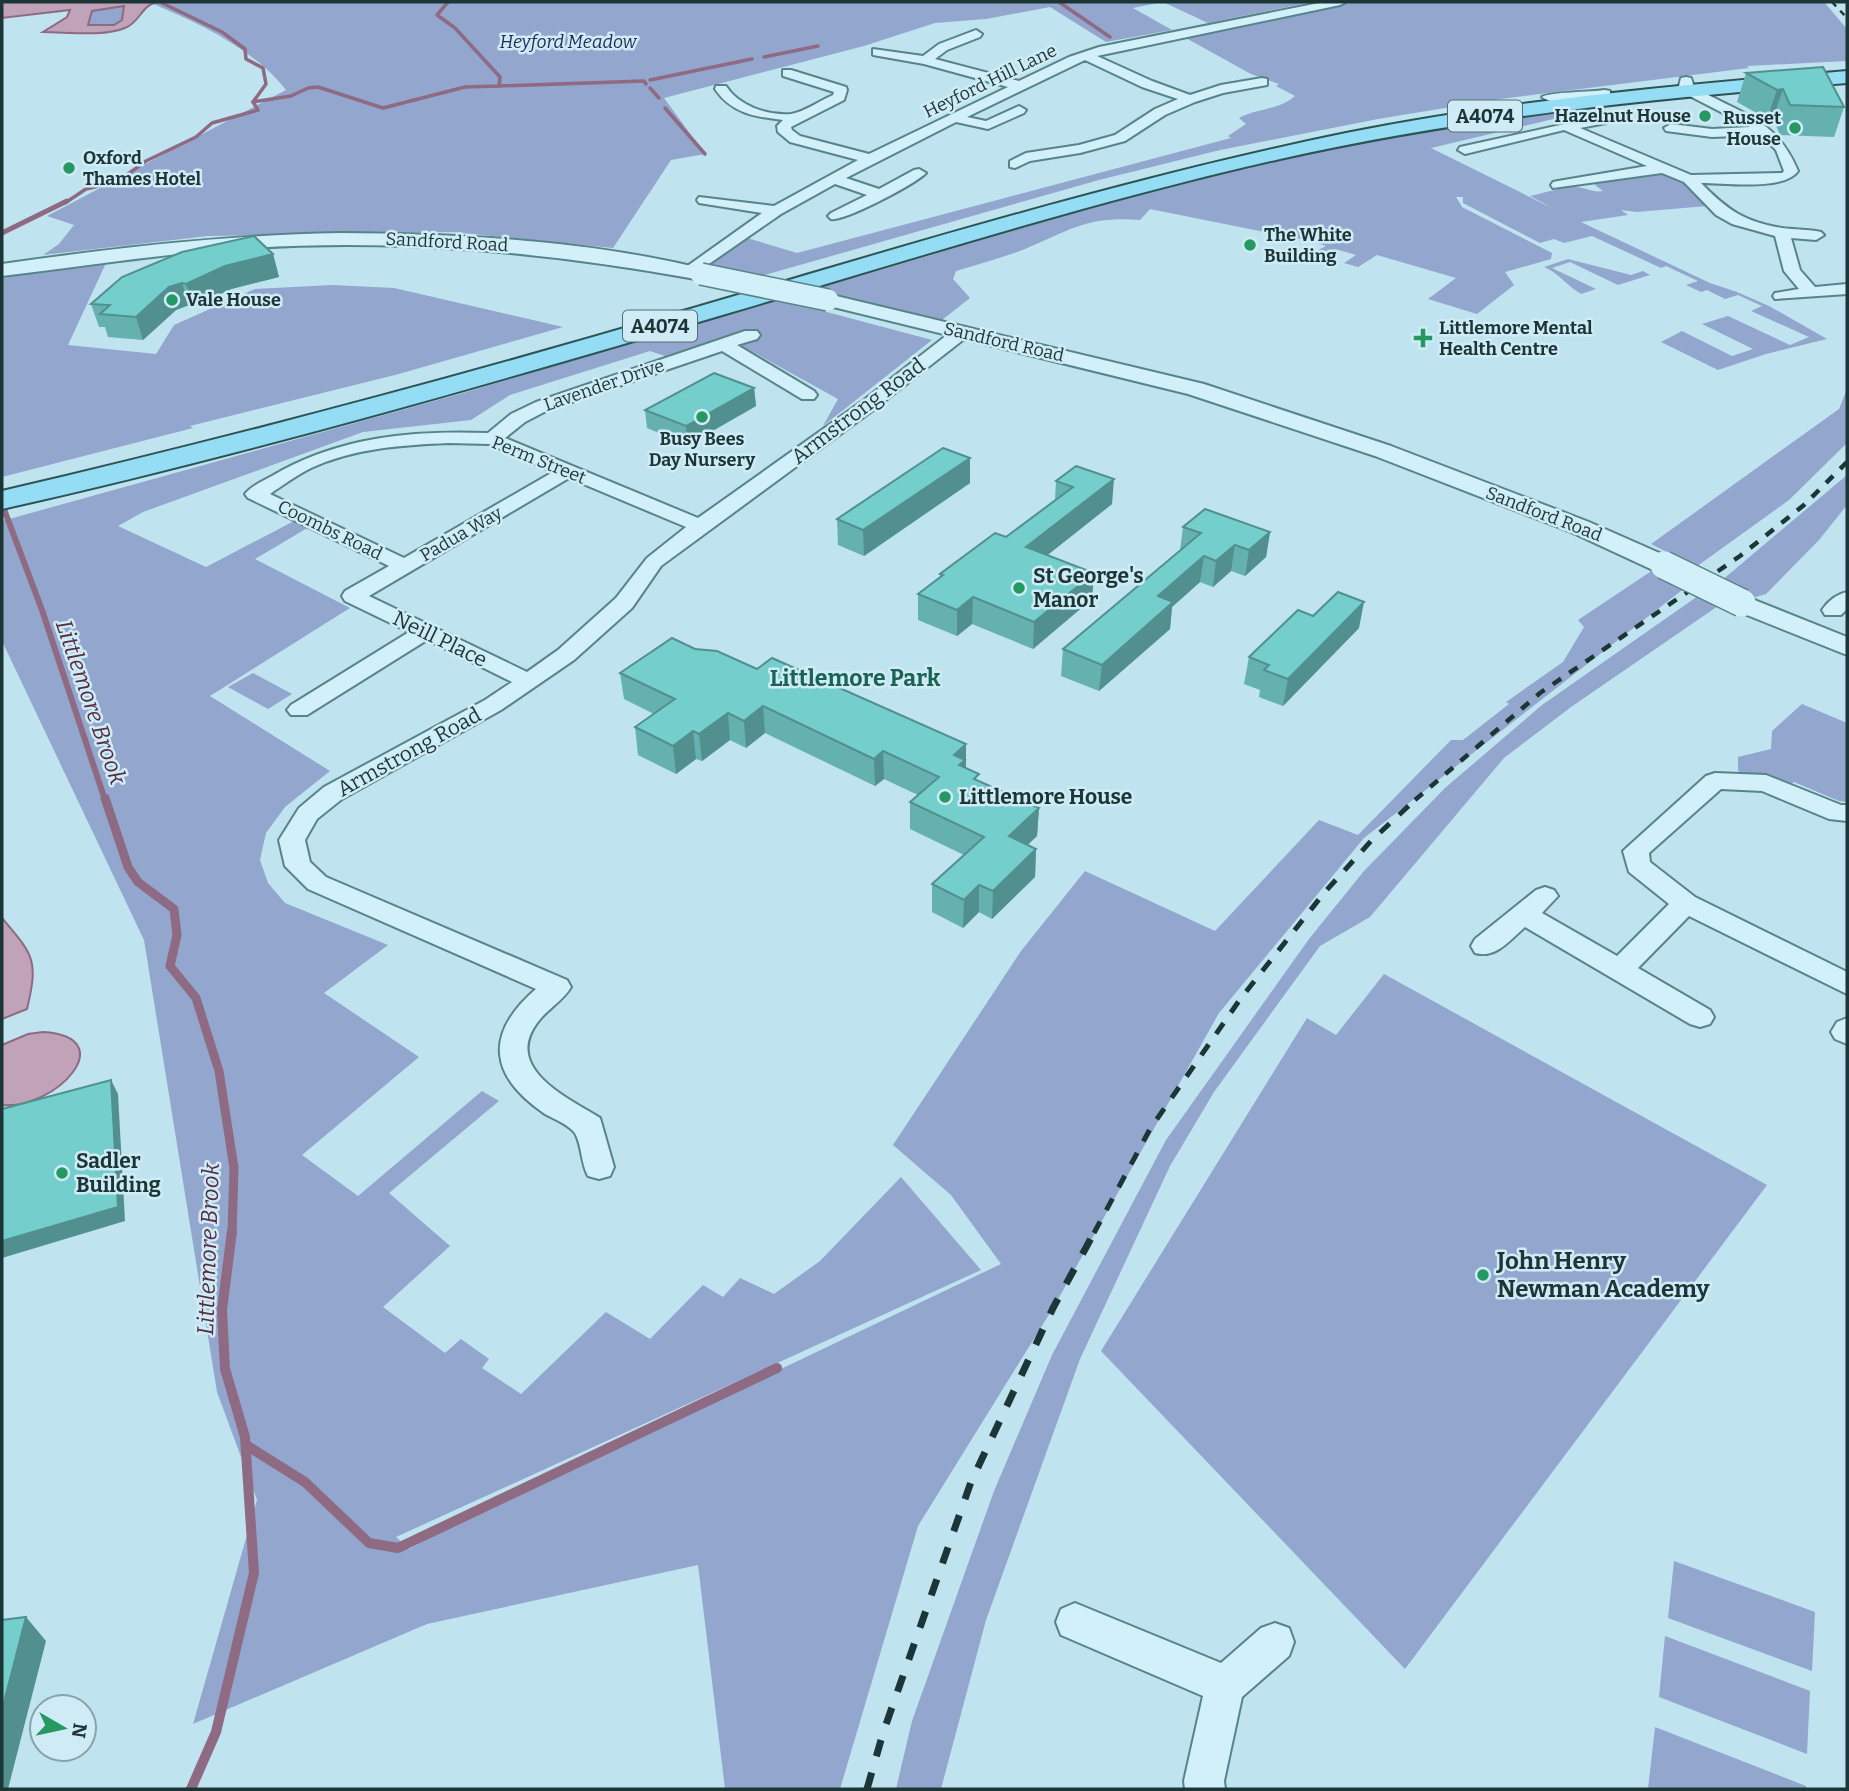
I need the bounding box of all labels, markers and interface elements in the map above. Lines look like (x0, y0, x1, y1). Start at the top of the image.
park label: Heyford Meadow (499, 31, 638, 53)
street label: Heyford Hill Lane (920, 39, 1060, 123)
road number: A4074 (1448, 100, 1522, 132)
place label: Hazelnut House (1555, 105, 1691, 127)
place label: Russet House (1723, 107, 1781, 150)
marker: Hazelnut House (1697, 108, 1713, 124)
marker: Russet House (1787, 120, 1803, 136)
place label: Oxford Thames Hotel (83, 147, 202, 190)
marker: Oxford Thames Hotel (61, 160, 77, 176)
place label: The White Building (1264, 224, 1352, 267)
street label: Sandford Road (385, 228, 509, 256)
marker: The White Building (1242, 237, 1258, 253)
place label: Vale House (186, 289, 281, 311)
marker: Vale House (164, 292, 180, 308)
road number: A4074 (623, 310, 697, 342)
street label: Sandford Road (942, 317, 1067, 367)
place label: Littlemore Mental Health Centre (1439, 317, 1593, 360)
marker: Littlemore Mental Health Centre (1413, 328, 1433, 348)
street label: Armstrong Road (786, 352, 930, 470)
street label: Lavender Drive (541, 354, 667, 416)
marker: Busy Bees Day Nursery (694, 409, 710, 425)
place label: Busy Bees Day Nursery (649, 428, 756, 471)
street label: Perm Street (489, 431, 590, 489)
street label: Sandford Road (1483, 482, 1606, 546)
street label: Coombs Road (274, 495, 386, 565)
street label: Padua Way (416, 501, 506, 566)
place label: St George's Manor (1033, 563, 1144, 613)
marker: St George's Manor (1011, 580, 1027, 596)
street label: Neill Place (389, 605, 491, 673)
water label: Littlemore Brook (50, 616, 132, 789)
district label: Littlemore Park (770, 664, 941, 692)
street label: Armstrong Road (332, 702, 486, 802)
place label: Littlemore House (959, 784, 1132, 810)
marker: Littlemore House (937, 789, 953, 805)
place label: Sadler Building (76, 1148, 161, 1198)
water label: Littlemore Brook (191, 1162, 225, 1336)
marker: Sadler Building (54, 1165, 70, 1181)
place label: John Henry Newman Academy (1495, 1247, 1710, 1303)
marker: John Henry Newman Academy (1475, 1267, 1491, 1283)
north arrow (28, 1693, 98, 1763)
text: N (67, 1722, 92, 1740)

